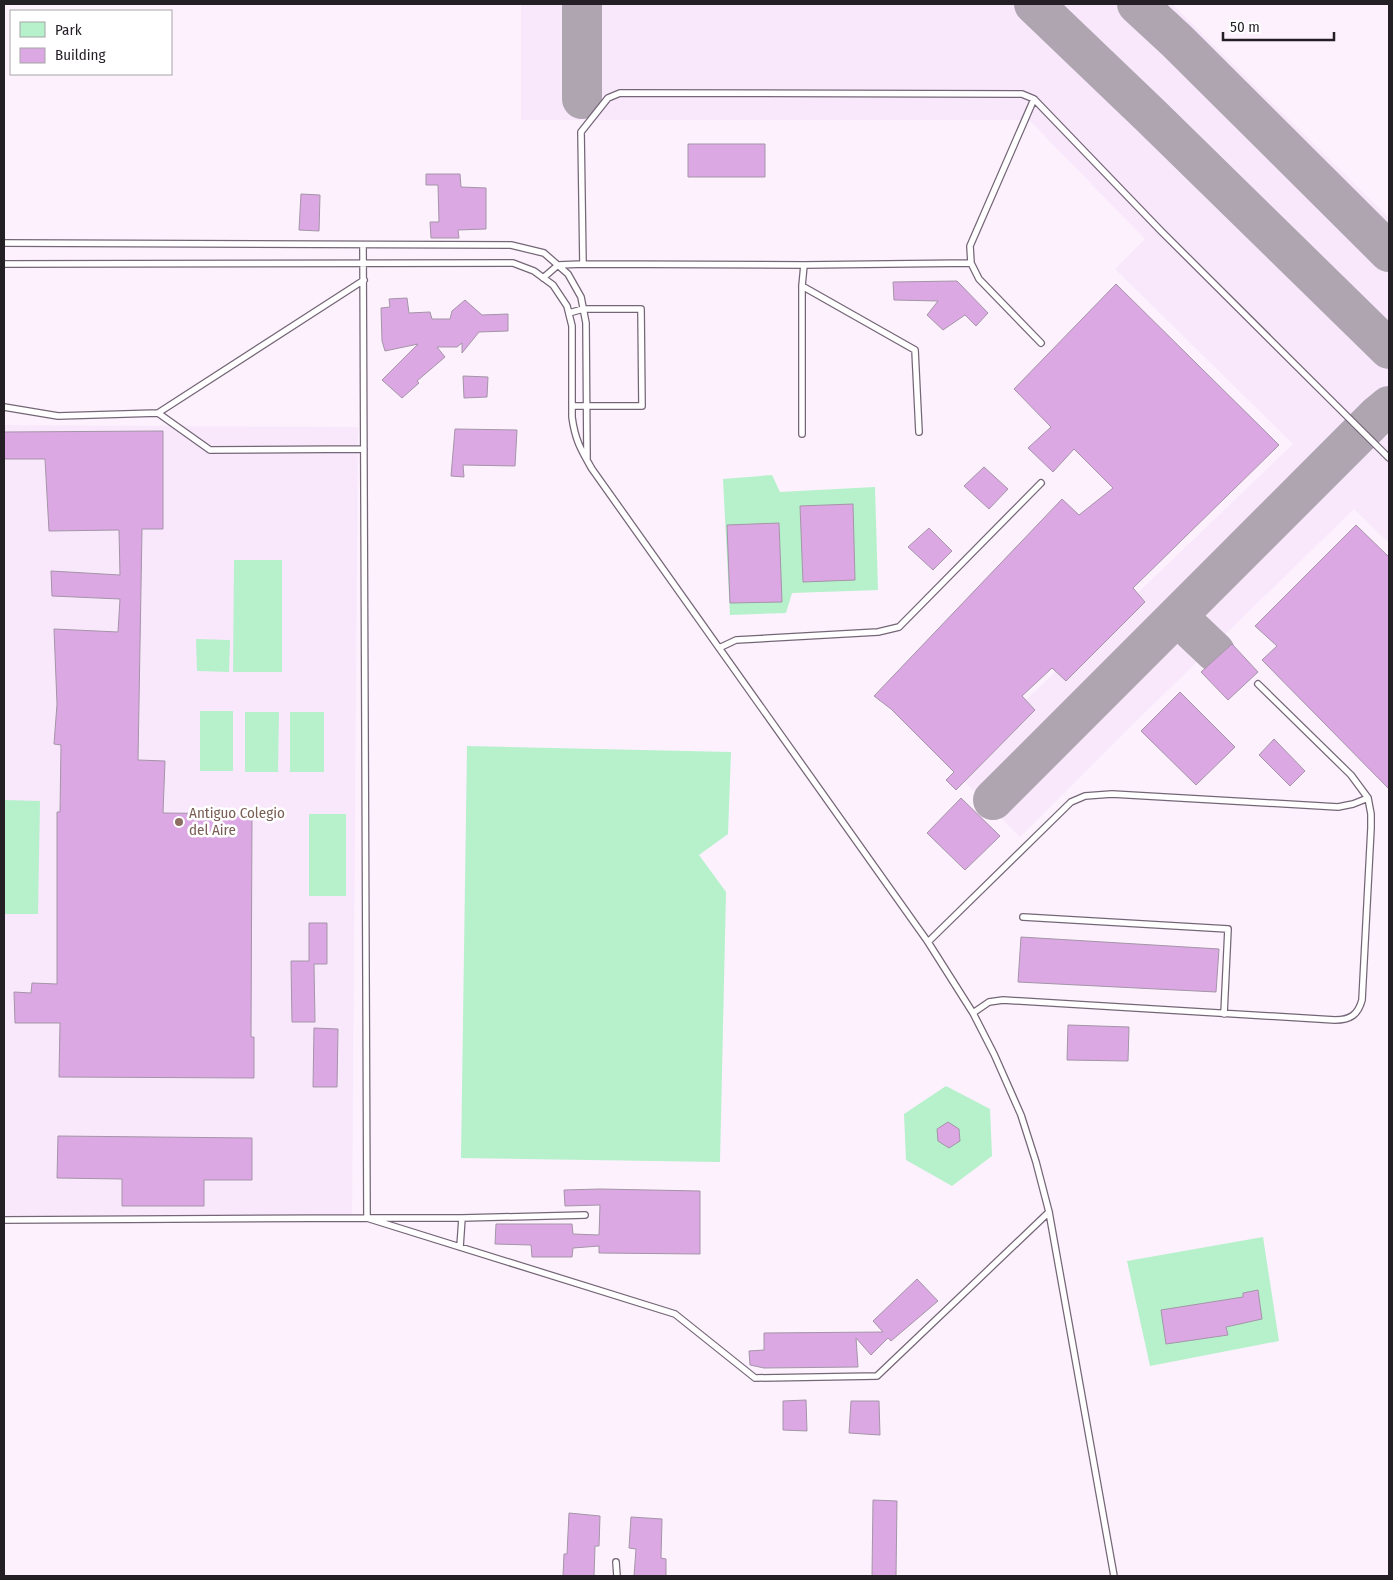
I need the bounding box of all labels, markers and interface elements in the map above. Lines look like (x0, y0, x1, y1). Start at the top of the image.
legend (10, 10, 172, 75)
scale bar (1223, 10, 1334, 42)
text: 50 m (1230, 18, 1260, 36)
text: Park (55, 21, 82, 39)
text: Building (55, 46, 106, 64)
place label: Antiguo Colegio del Aire (189, 804, 285, 839)
marker: Antiguo Colegio del Aire (173, 816, 185, 828)

